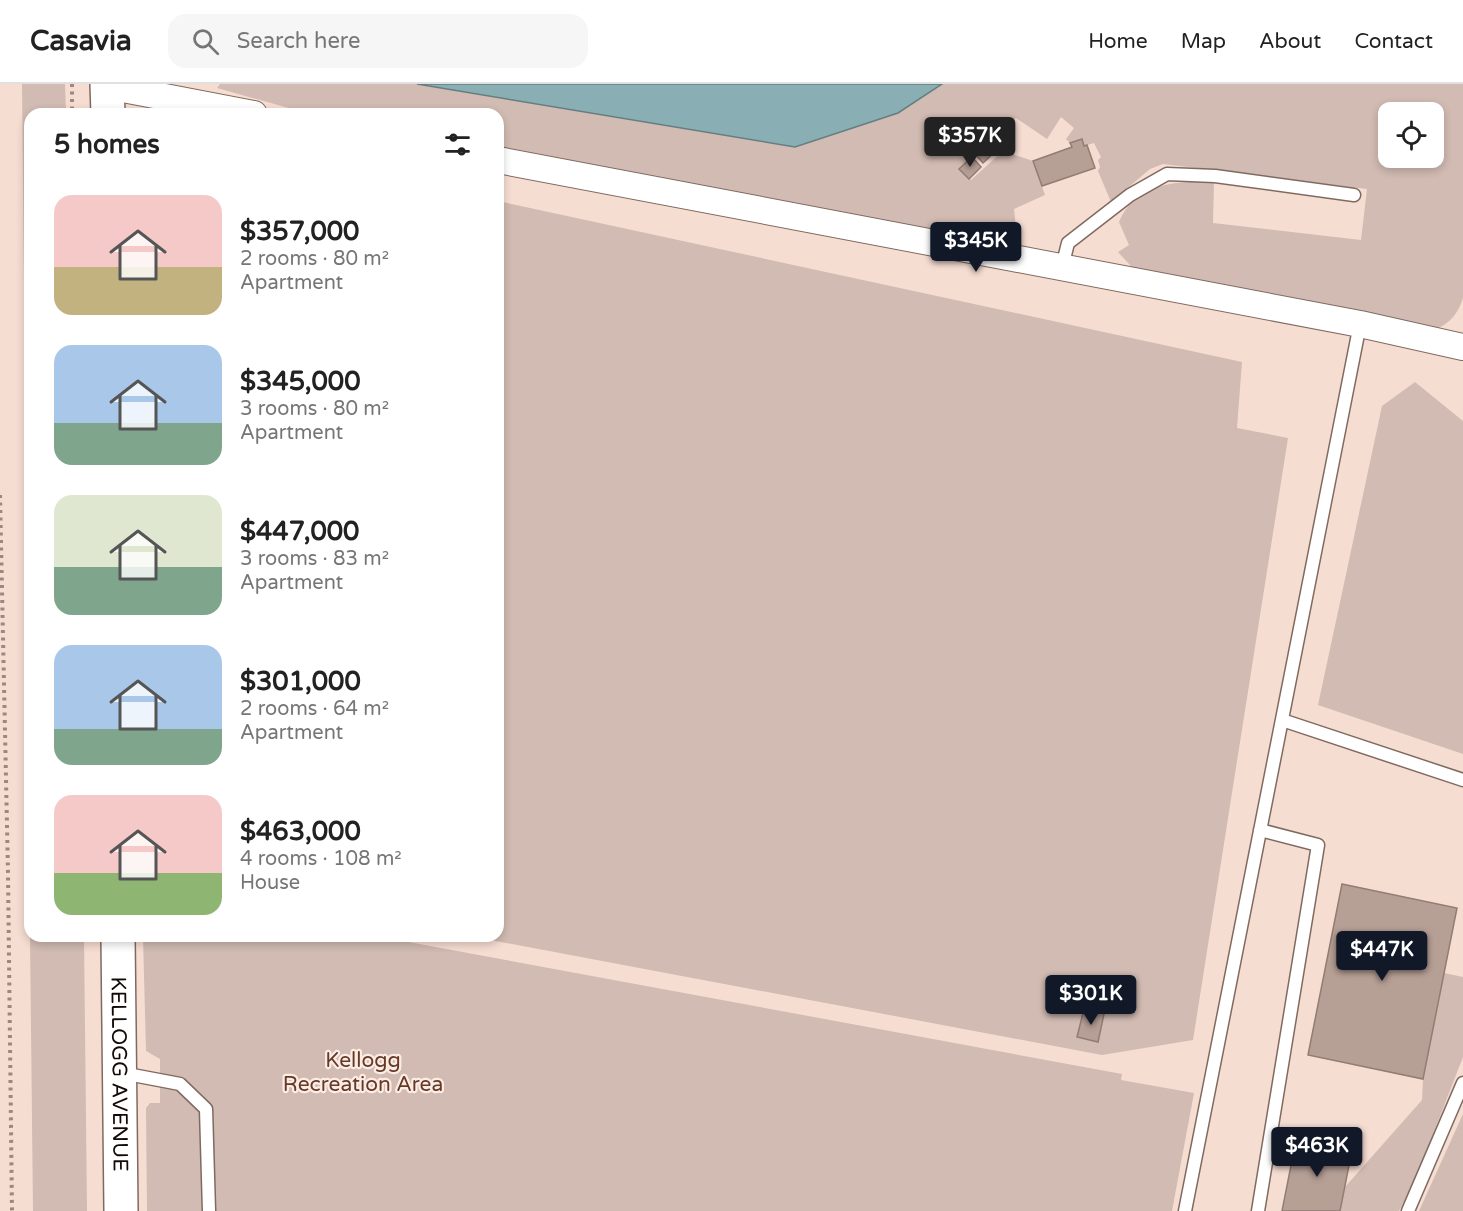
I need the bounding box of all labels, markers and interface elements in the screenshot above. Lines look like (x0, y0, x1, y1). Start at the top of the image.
search box (168, 14, 588, 68)
text: Casavia (30, 24, 132, 58)
icon: search (189, 25, 222, 58)
text: Search here (237, 28, 360, 54)
text: Home (1088, 29, 1148, 54)
text: Map (1181, 29, 1226, 54)
text: About (1259, 29, 1321, 54)
text: Contact (1354, 29, 1433, 54)
map controls (1378, 102, 1444, 168)
button: locate (1378, 102, 1444, 168)
pin: $357K (928, 117, 1012, 168)
text: $357K (938, 124, 1002, 148)
icon: filters (441, 128, 474, 161)
text: 5 homes (54, 129, 160, 160)
text: $357,000 (240, 216, 359, 247)
icon: home (102, 219, 174, 291)
pin: $345K (934, 222, 1018, 273)
text: $345K (944, 229, 1008, 253)
text: 2 rooms · 80 m² (240, 247, 389, 271)
text: Apartment (240, 271, 343, 295)
text: $345,000 (240, 366, 360, 397)
icon: home (102, 369, 174, 441)
text: 3 rooms · 80 m² (240, 397, 389, 421)
text: Apartment (240, 421, 343, 445)
text: $447,000 (240, 516, 359, 547)
icon: home (102, 519, 174, 591)
text: 3 rooms · 83 m² (240, 547, 389, 571)
text: Apartment (240, 571, 343, 595)
text: $301,000 (240, 666, 361, 697)
icon: home (102, 669, 174, 741)
text: 2 rooms · 64 m² (240, 697, 389, 721)
text: Apartment (240, 721, 343, 745)
text: $463,000 (240, 816, 361, 847)
icon: home (102, 819, 174, 891)
text: 4 rooms · 108 m² (240, 847, 402, 871)
text: House (240, 871, 300, 895)
pin: $447K (1340, 931, 1424, 982)
text: $447K (1350, 938, 1414, 962)
pin: $301K (1049, 975, 1133, 1026)
street label: KELLOGG AVENUE (105, 976, 133, 1172)
text: $301K (1059, 982, 1123, 1006)
park label: Kellogg Recreation Area (283, 1048, 443, 1097)
pin: $463K (1275, 1127, 1359, 1178)
text: $463K (1285, 1134, 1349, 1158)

